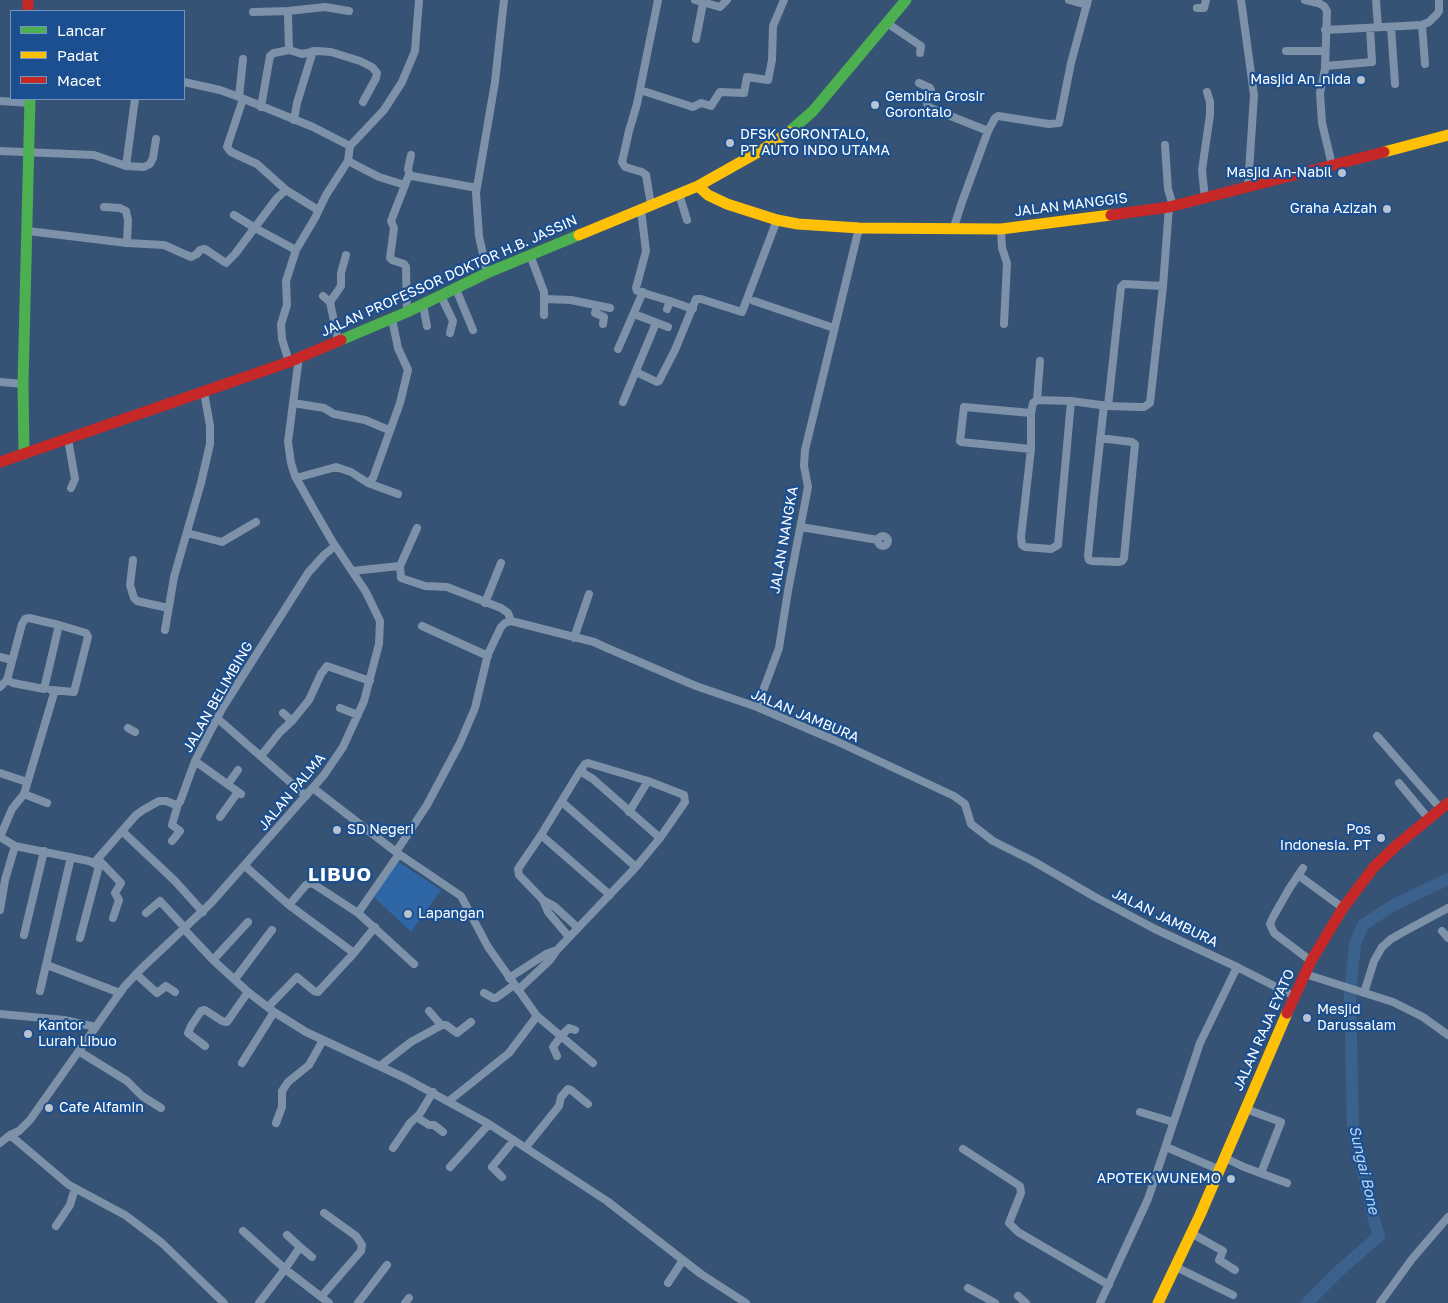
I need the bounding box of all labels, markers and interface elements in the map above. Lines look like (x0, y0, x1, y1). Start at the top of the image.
legend (10, 10, 185, 100)
text: Lancar (57, 21, 106, 39)
text: Padat (57, 46, 99, 64)
text: Macet (57, 71, 101, 89)
place label: Masjid An_nida (1250, 72, 1351, 88)
marker: Masjid An_nida (1355, 74, 1367, 86)
place label: Gembira Grosir Gorontalo (885, 89, 985, 121)
marker: Gembira Grosir Gorontalo (869, 99, 881, 111)
place label: DFSK GORONTALO, PT AUTO INDO UTAMA (740, 127, 890, 160)
marker: DFSK GORONTALO, PT AUTO INDO UTAMA (724, 137, 736, 149)
place label: Masjid An-Nabil (1226, 165, 1332, 181)
marker: Masjid An-Nabil (1336, 167, 1348, 179)
street label: JALAN MANGGIS (1013, 190, 1129, 220)
place label: Graha Azizah (1290, 201, 1377, 217)
marker: Graha Azizah (1381, 203, 1393, 215)
street label: JALAN PROFESSOR DOKTOR H.B. JASSIN (318, 212, 580, 340)
street label: JALAN NANGKA (766, 485, 802, 595)
street label: JALAN BELIMBING (179, 639, 257, 755)
street label: JALAN JAMBURA (748, 686, 862, 746)
street label: JALAN PALMA (255, 750, 329, 834)
place label: SD Negeri (347, 822, 414, 838)
place label: Pos Indonesia. PT (1280, 822, 1371, 854)
marker: SD Negeri (331, 824, 343, 836)
marker: Pos Indonesia. PT (1375, 832, 1387, 844)
district label: LIBUO (307, 864, 373, 886)
street label: JALAN JAMBURA (1109, 885, 1221, 951)
place label: Lapangan (418, 906, 484, 922)
marker: Lapangan (402, 908, 414, 920)
street label: JALAN RAJA EYATO (1230, 967, 1298, 1093)
place label: Mesjid Darussalam (1317, 1002, 1396, 1034)
marker: Mesjid Darussalam (1301, 1012, 1313, 1024)
place label: Kantor Lurah Libuo (38, 1018, 117, 1050)
marker: Kantor Lurah Libuo (22, 1028, 34, 1040)
place label: Cafe Alfamin (59, 1100, 144, 1116)
marker: Cafe Alfamin (43, 1102, 55, 1114)
water label: Sungai Bone (1345, 1124, 1383, 1216)
place label: APOTEK WUNEMO (1097, 1171, 1221, 1187)
marker: APOTEK WUNEMO (1225, 1173, 1237, 1185)

